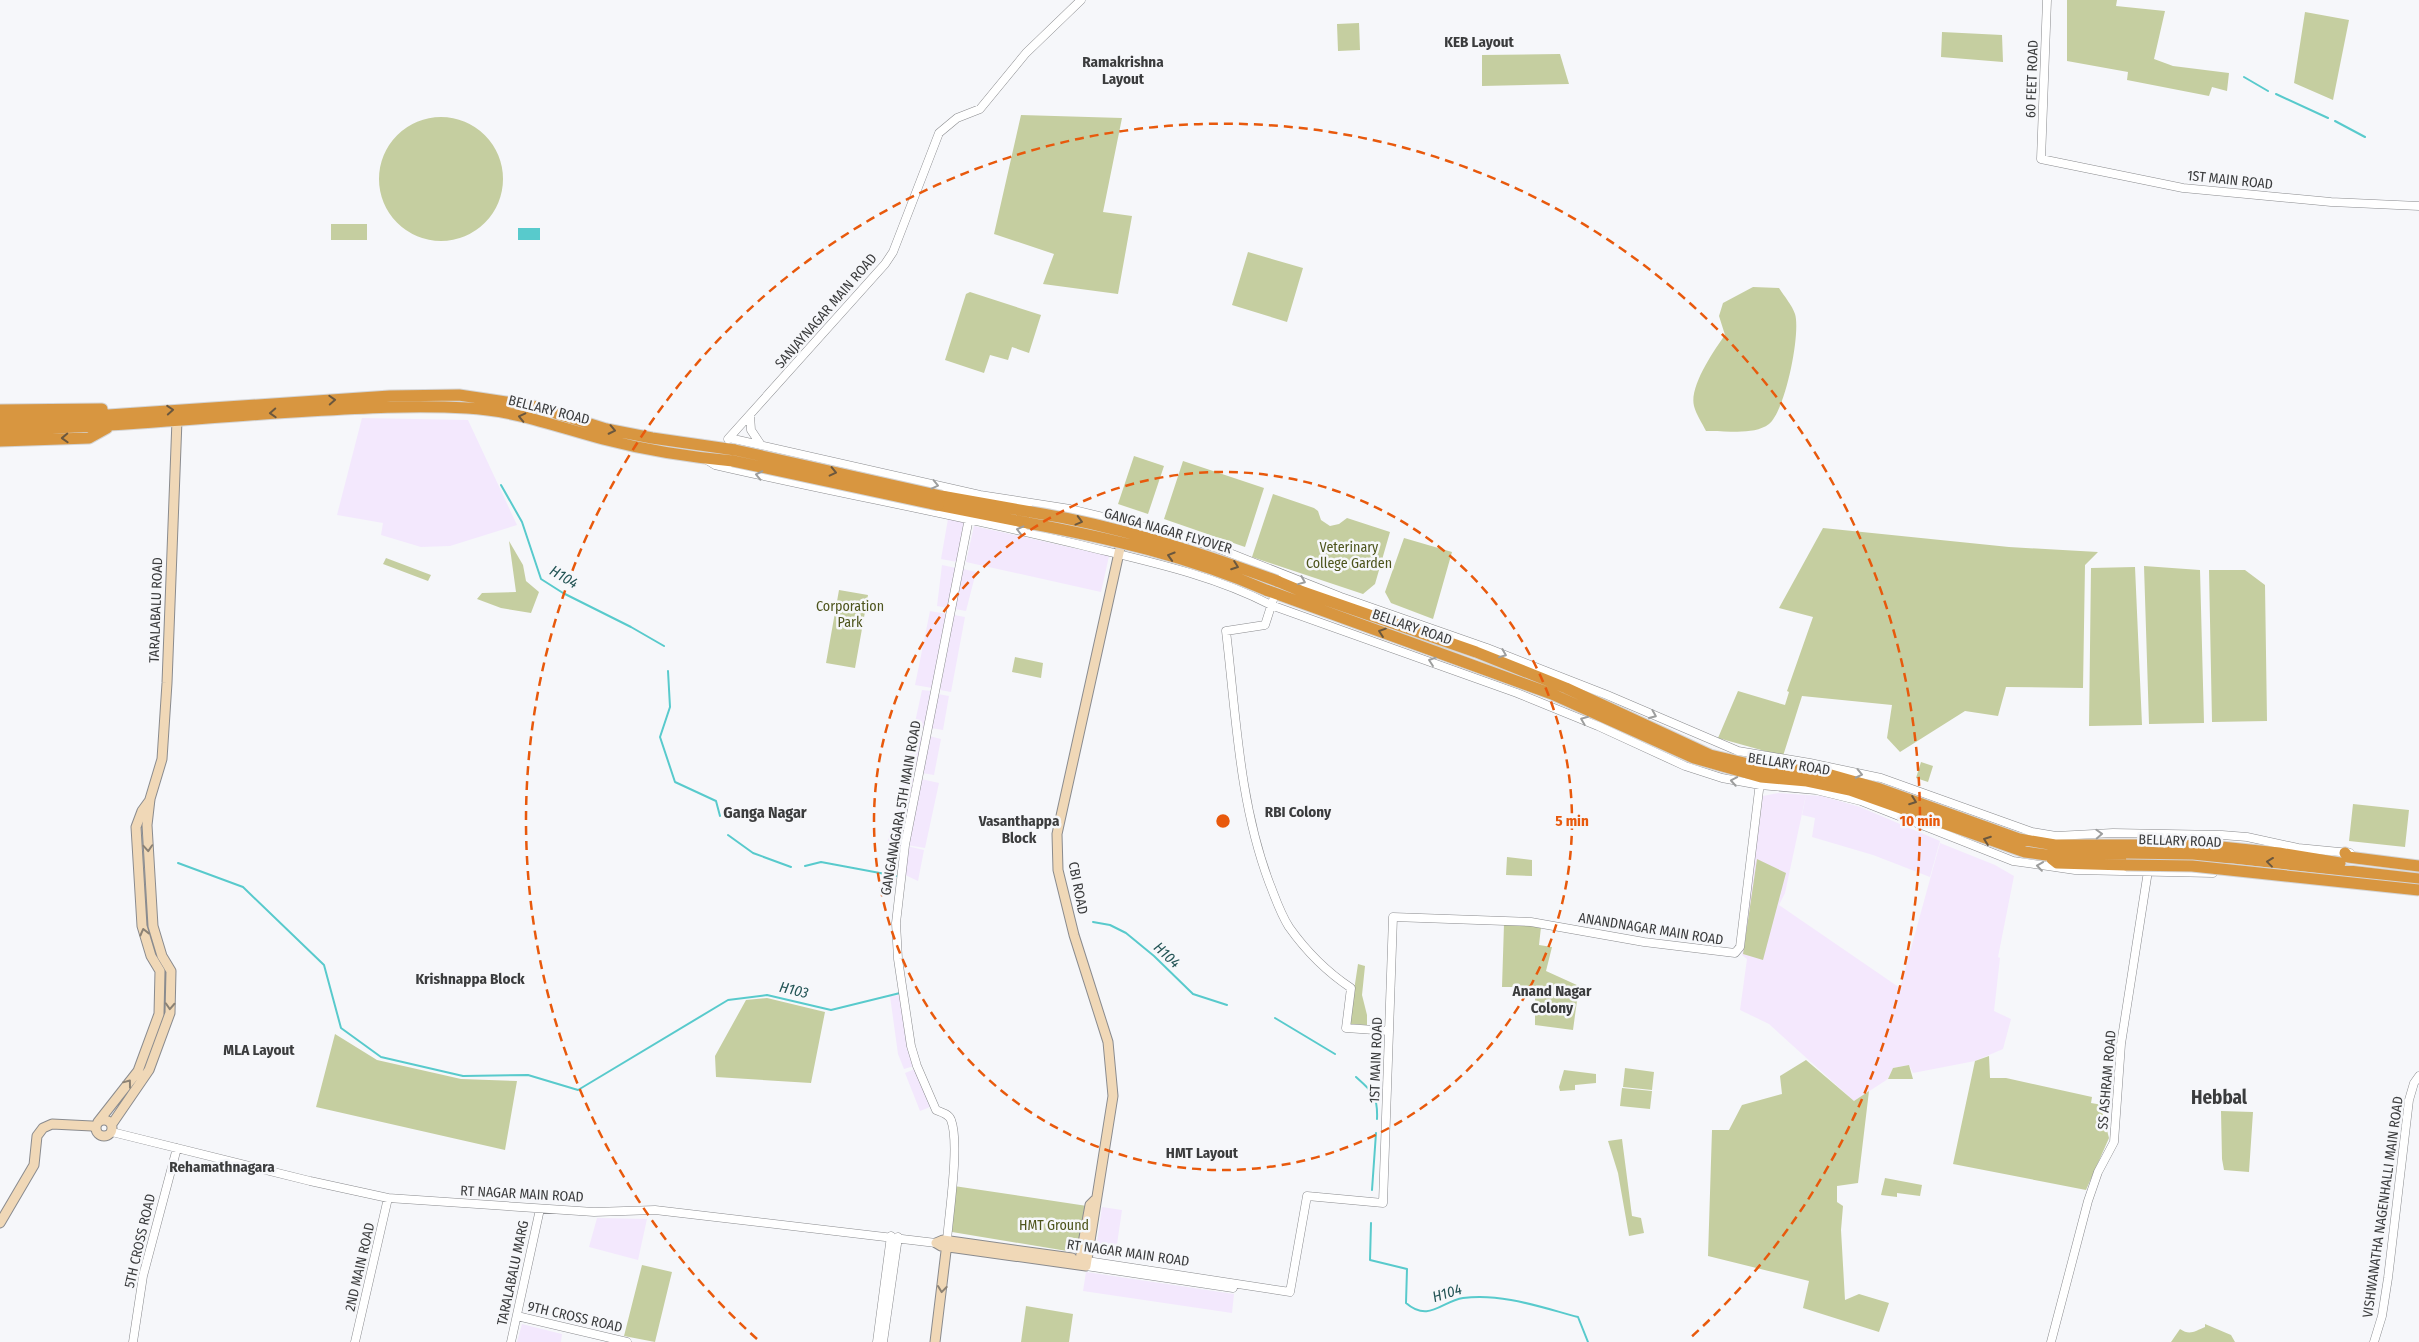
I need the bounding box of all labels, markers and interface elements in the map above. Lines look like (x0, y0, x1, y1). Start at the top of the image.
district label: KEB Layout (1444, 33, 1514, 51)
street label: 60 FEET ROAD (2022, 40, 2042, 118)
district label: Ramakrishna Layout (1082, 53, 1164, 88)
street label: 1ST MAIN ROAD (2186, 167, 2274, 193)
street label: SANJAYNAGAR MAIN ROAD (771, 250, 881, 372)
street label: BELLARY ROAD (507, 392, 591, 428)
one-way arrow (328, 394, 336, 405)
one-way arrow (166, 405, 174, 416)
one-way arrow (269, 408, 277, 419)
one-way arrow (517, 412, 526, 423)
one-way arrow (608, 424, 617, 435)
one-way arrow (61, 433, 69, 444)
one-way arrow (829, 467, 838, 477)
one-way arrow (754, 470, 763, 480)
one-way arrow (930, 479, 939, 490)
street label: GANGA NAGAR FLYOVER (1102, 505, 1234, 557)
one-way arrow (1075, 515, 1084, 526)
one-way arrow (1015, 525, 1024, 536)
park label: Veterinary College Garden (1306, 539, 1392, 572)
one-way arrow (1167, 552, 1176, 562)
street label: TARALABALU ROAD (146, 557, 166, 663)
one-way arrow (1231, 560, 1239, 570)
water label: H104 (547, 562, 581, 592)
one-way arrow (1297, 575, 1305, 585)
park label: Corporation Park (816, 598, 884, 631)
street label: BELLARY ROAD (1370, 605, 1454, 649)
one-way arrow (1379, 628, 1387, 638)
one-way arrow (1498, 648, 1507, 658)
one-way arrow (1428, 657, 1437, 667)
one-way arrow (1648, 709, 1657, 720)
one-way arrow (1580, 716, 1589, 726)
street label: GANGANAGARA 5TH MAIN ROAD (877, 719, 925, 897)
street label: BELLARY ROAD (1747, 749, 1831, 779)
one-way arrow (1854, 768, 1863, 779)
one-way arrow (1730, 776, 1738, 786)
one-way arrow (1908, 795, 1917, 805)
district label: Ganga Nagar (723, 803, 807, 822)
district label: RBI Colony (1265, 803, 1332, 821)
district label: Vasanthappa Block (978, 812, 1060, 847)
centre of rings (1214, 812, 1232, 830)
text: 5 min (1555, 812, 1589, 830)
text: 10 min (1900, 812, 1941, 830)
one-way arrow (2095, 828, 2103, 839)
street label: BELLARY ROAD (2138, 831, 2222, 851)
one-way arrow (1984, 836, 1992, 846)
one-way arrow (142, 844, 153, 852)
one-way arrow (2266, 857, 2274, 868)
street label: CBI ROAD (1065, 860, 1091, 916)
one-way arrow (2036, 861, 2044, 872)
street label: ANANDNAGAR MAIN ROAD (1577, 909, 1725, 949)
one-way arrow (139, 927, 150, 936)
water label: H104 (1150, 938, 1184, 972)
district label: Krishnappa Block (415, 970, 525, 988)
water label: H103 (778, 978, 811, 1002)
district label: Anand Nagar Colony (1512, 982, 1592, 1017)
one-way arrow (165, 1003, 176, 1011)
street label: 1ST MAIN ROAD (1366, 1017, 1386, 1103)
street label: SS ASHRAM ROAD (2094, 1030, 2120, 1130)
district label: MLA Layout (223, 1041, 295, 1059)
one-way arrow (123, 1080, 132, 1089)
district label: Hebbal (2191, 1086, 2248, 1109)
street label: VISHWANATHA NAGENHALLI MAIN ROAD (2359, 1095, 2407, 1319)
district label: HMT Layout (1166, 1144, 1239, 1162)
district label: Rehamathnagara (169, 1158, 275, 1176)
street label: RT NAGAR MAIN ROAD (460, 1182, 584, 1206)
street label: 5TH CROSS ROAD (121, 1192, 159, 1290)
park label: HMT Ground (1019, 1217, 1089, 1234)
street label: TARALABALU MARG (494, 1219, 532, 1327)
street label: 2ND MAIN ROAD (342, 1221, 378, 1313)
street label: RT NAGAR MAIN ROAD (1066, 1236, 1190, 1270)
water label: H104 (1430, 1280, 1464, 1306)
one-way arrow (937, 1284, 947, 1293)
street label: 9TH CROSS ROAD (526, 1298, 624, 1336)

